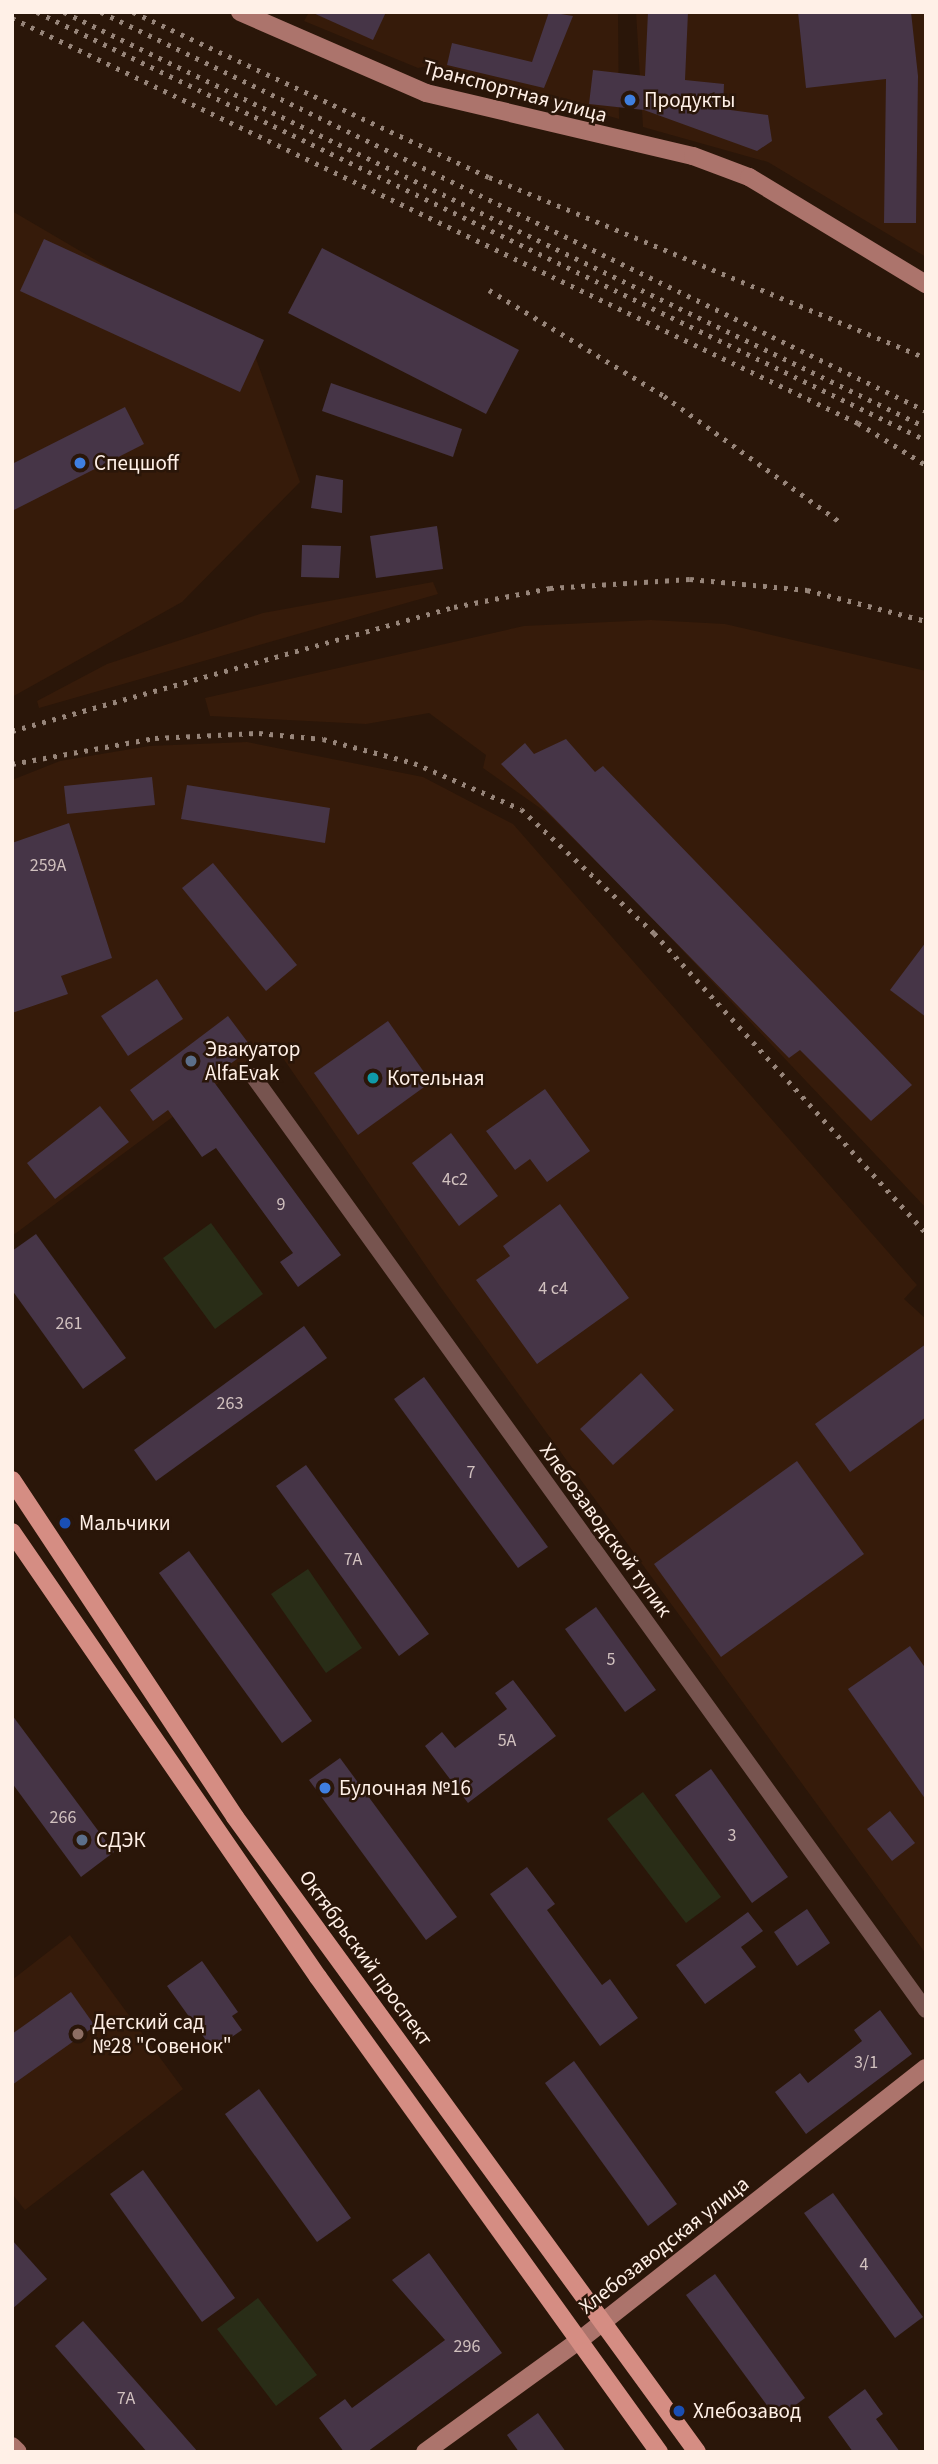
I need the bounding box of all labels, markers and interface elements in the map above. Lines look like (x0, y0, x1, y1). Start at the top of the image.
street label: Транспортная улица (420, 54, 610, 128)
place label: Продукты (644, 87, 735, 113)
marker: Продукты (622, 92, 638, 108)
place label: Спецшoff (94, 450, 179, 476)
marker: Спецшoff (72, 455, 88, 471)
house number: 259А (30, 855, 66, 877)
place label: Эвакуатор AlfaEvak (205, 1036, 300, 1086)
marker: Эвакуатор AlfaEvak (183, 1053, 199, 1069)
place label: Котельная (387, 1065, 484, 1091)
marker: Котельная (365, 1070, 381, 1086)
house number: 4с2 (442, 1169, 468, 1191)
house number: 9 (277, 1194, 285, 1216)
house number: 4 с4 (538, 1278, 568, 1300)
house number: 261 (56, 1313, 82, 1335)
house number: 263 (217, 1393, 243, 1415)
street label: Хлебозаводской тупик (535, 1438, 677, 1622)
house number: 7 (467, 1462, 475, 1484)
place label: Мальчики (79, 1510, 171, 1536)
marker: Мальчики (57, 1515, 73, 1531)
house number: 7А (344, 1549, 362, 1571)
house number: 5 (607, 1649, 615, 1671)
house number: 5А (498, 1730, 516, 1752)
place label: Булочная №16 (339, 1775, 471, 1801)
marker: Булочная №16 (317, 1780, 333, 1796)
house number: 266 (50, 1807, 76, 1829)
house number: 3 (728, 1825, 736, 1847)
place label: СДЭК (96, 1827, 146, 1853)
marker: СДЭК (74, 1832, 90, 1848)
street label: Октябрьский проспект (294, 1865, 438, 2051)
place label: Детский сад №28 "Совенок" (92, 2009, 232, 2059)
marker: Детский сад №28 "Совенок" (70, 2026, 86, 2042)
house number: 3/1 (854, 2052, 878, 2074)
street label: Хлебозаводская улица (574, 2171, 754, 2319)
house number: 4 (860, 2254, 868, 2276)
house number: 296 (454, 2336, 480, 2358)
house number: 7А (117, 2388, 135, 2410)
place label: Хлебозавод (693, 2398, 801, 2424)
marker: Хлебозавод (671, 2403, 687, 2419)

